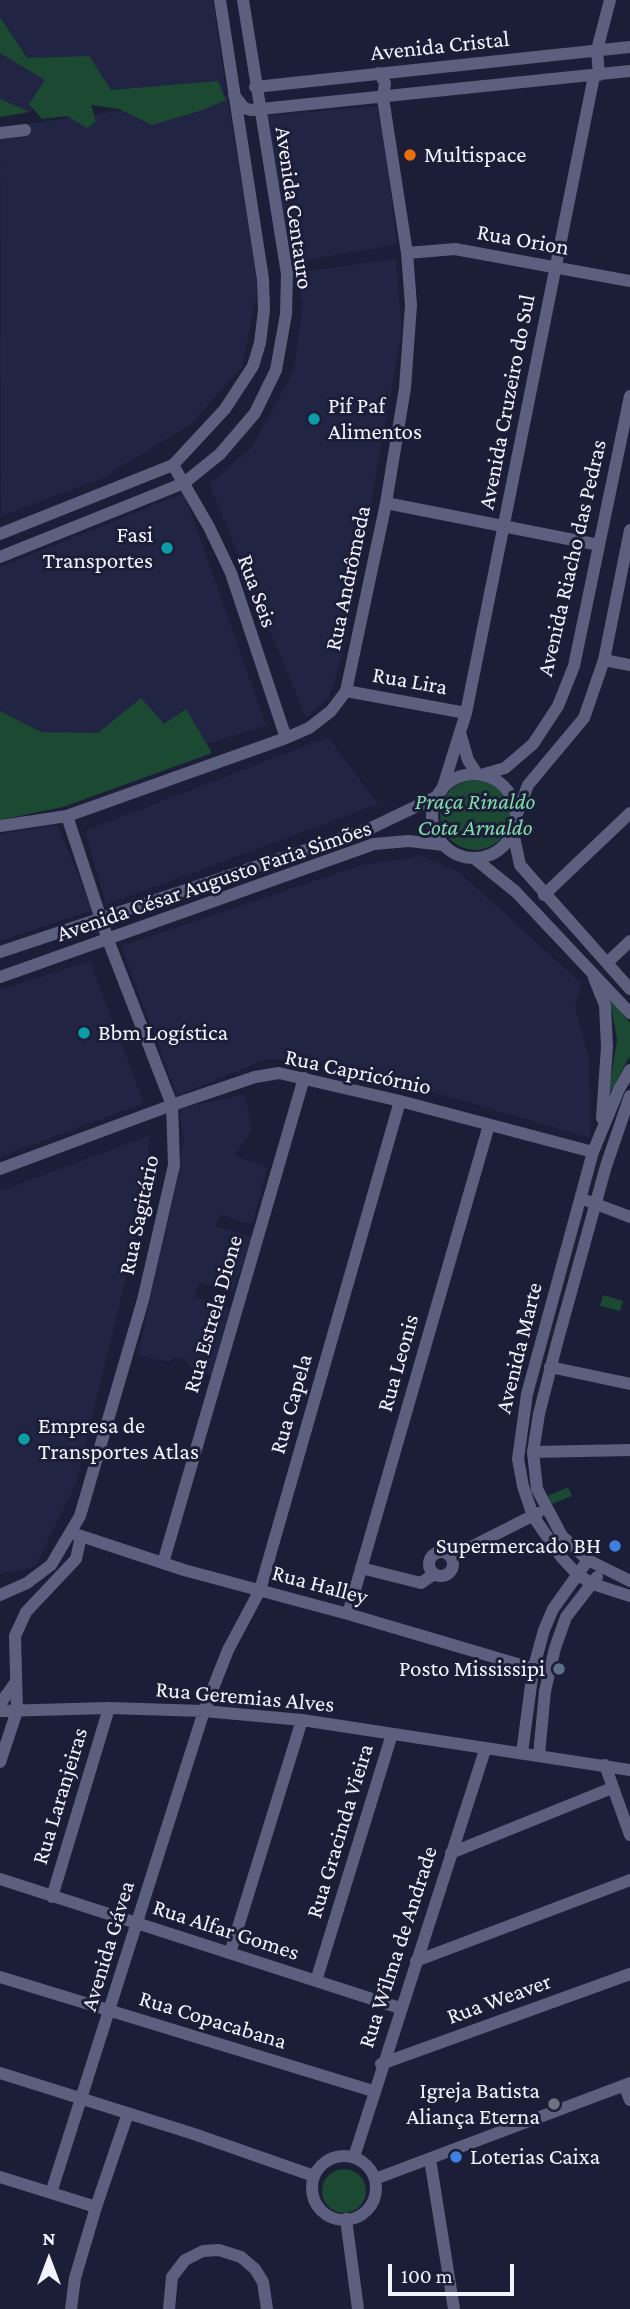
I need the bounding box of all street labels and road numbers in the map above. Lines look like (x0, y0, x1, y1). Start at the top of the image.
street label: Avenida Cristal (369, 25, 511, 67)
street label: Avenida Centauro (269, 125, 319, 291)
street label: Rua Orion (475, 218, 571, 262)
street label: Avenida Cruzeiro do Sul (473, 292, 541, 512)
street label: Avenida Riacho das Pedras (531, 437, 613, 679)
street label: Rua Andrômeda (319, 503, 377, 653)
street label: Rua Seis (231, 551, 283, 631)
street label: Rua Lira (370, 661, 450, 701)
street label: Avenida César Augusto Faria Simões (53, 814, 375, 948)
street label: Rua Capricórnio (282, 1043, 434, 1101)
street label: Rua Sagitário (113, 1153, 165, 1277)
street label: Rua Estrela Dione (177, 1232, 249, 1396)
street label: Avenida Marte (489, 1280, 549, 1416)
street label: Rua Leonis (371, 1311, 425, 1415)
street label: Rua Capela (264, 1351, 318, 1457)
street label: Rua Halley (269, 1559, 371, 1611)
street label: Rua Geremias Alves (155, 1675, 335, 1719)
street label: Rua Laranjeiras (26, 1724, 94, 1868)
street label: Rua Gracinda Vieira (300, 1741, 380, 1921)
street label: Rua Wilma de Andrade (352, 1843, 444, 2051)
street label: Avenida Gávea (75, 1878, 141, 2014)
street label: Rua Alfar Gomes (149, 1893, 303, 1967)
street label: Rua Weaver (443, 1967, 555, 2031)
street label: Rua Copacabana (136, 1984, 290, 2056)

